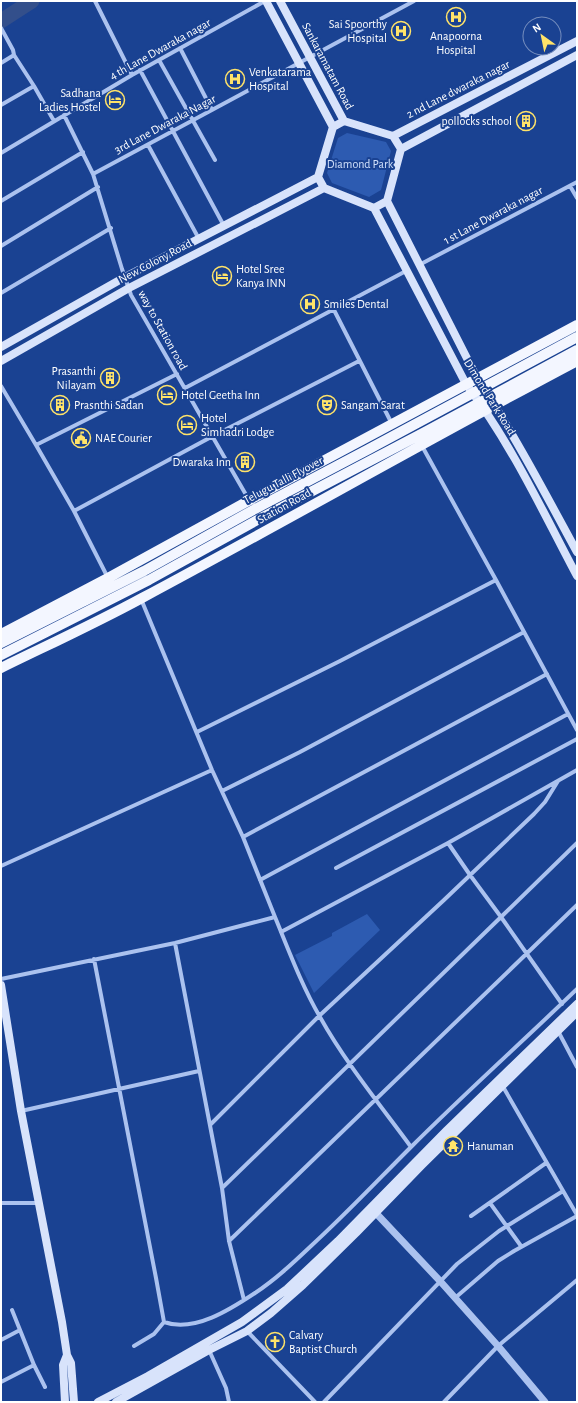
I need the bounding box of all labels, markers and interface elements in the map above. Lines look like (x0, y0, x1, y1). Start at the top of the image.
hospital icon: Anapoorna Hospital (445, 6, 467, 28)
street label: 4 th Lane Dwaraka nagar (107, 16, 213, 82)
north arrow (522, 16, 562, 56)
place label: Sai Spoorthy Hospital (329, 18, 387, 44)
street label: Sankaramatam Road (300, 20, 356, 112)
hospital icon: Sai Spoorthy Hospital (390, 20, 412, 42)
text: N (531, 21, 543, 35)
place label: Anapoorna Hospital (430, 30, 482, 56)
street label: 2 nd Lane dwaraka nagar (404, 58, 512, 120)
place label: Venkatarama Hospital (249, 66, 312, 92)
hospital icon: Venkatarama Hospital (224, 68, 246, 90)
place label: Sadhana Ladies Hostel (39, 87, 101, 113)
hotel icon: Sadhana Ladies Hostel (104, 89, 126, 111)
street label: 3rd Lane Dwaraka Nagar (112, 92, 218, 156)
building icon: pollocks school (515, 110, 537, 132)
place label: pollocks school (442, 115, 512, 127)
park label: Diamond Park (327, 158, 394, 170)
street label: 1 st Lane Dwaraka nagar (441, 184, 545, 246)
street label: New Colony Road (116, 237, 194, 286)
place label: Hotel Sree Kanya INN (236, 263, 286, 290)
hotel icon: Hotel Sree Kanya INN (211, 265, 233, 287)
street label: way to Station road (135, 288, 190, 372)
hospital icon: Smiles Dental (299, 293, 321, 315)
place label: Smiles Dental (324, 298, 389, 310)
street label: Dimond Park Road (462, 357, 518, 437)
place label: Prasanthi Nilayam (52, 365, 96, 392)
building icon: Prasanthi Nilayam (99, 367, 121, 389)
hotel icon: Hotel Geetha Inn (156, 384, 178, 406)
place label: Hotel Geetha Inn (181, 389, 260, 401)
building icon: Prasnthi Sadan (49, 394, 71, 416)
theatre icon: Sangam Sarat (316, 394, 338, 416)
place label: Prasnthi Sadan (74, 399, 144, 411)
place label: Sangam Sarat (341, 399, 405, 411)
place label: Hotel Simhadri Lodge (201, 412, 274, 438)
hotel icon: Hotel Simhadri Lodge (176, 414, 198, 436)
public building icon: NAE Courier (70, 427, 92, 449)
place label: NAE Courier (95, 432, 152, 444)
building icon: Dwaraka Inn (234, 451, 256, 473)
street label: Telugu Talli Flyover (241, 454, 325, 507)
place label: Dwaraka Inn (173, 456, 231, 468)
street label: Station Road (255, 486, 313, 526)
temple icon: Hanuman (442, 1135, 464, 1157)
place label: Hanuman (467, 1140, 514, 1152)
place label: Calvary Baptist Church (289, 1329, 357, 1355)
church icon: Calvary Baptist Church (264, 1331, 286, 1353)

